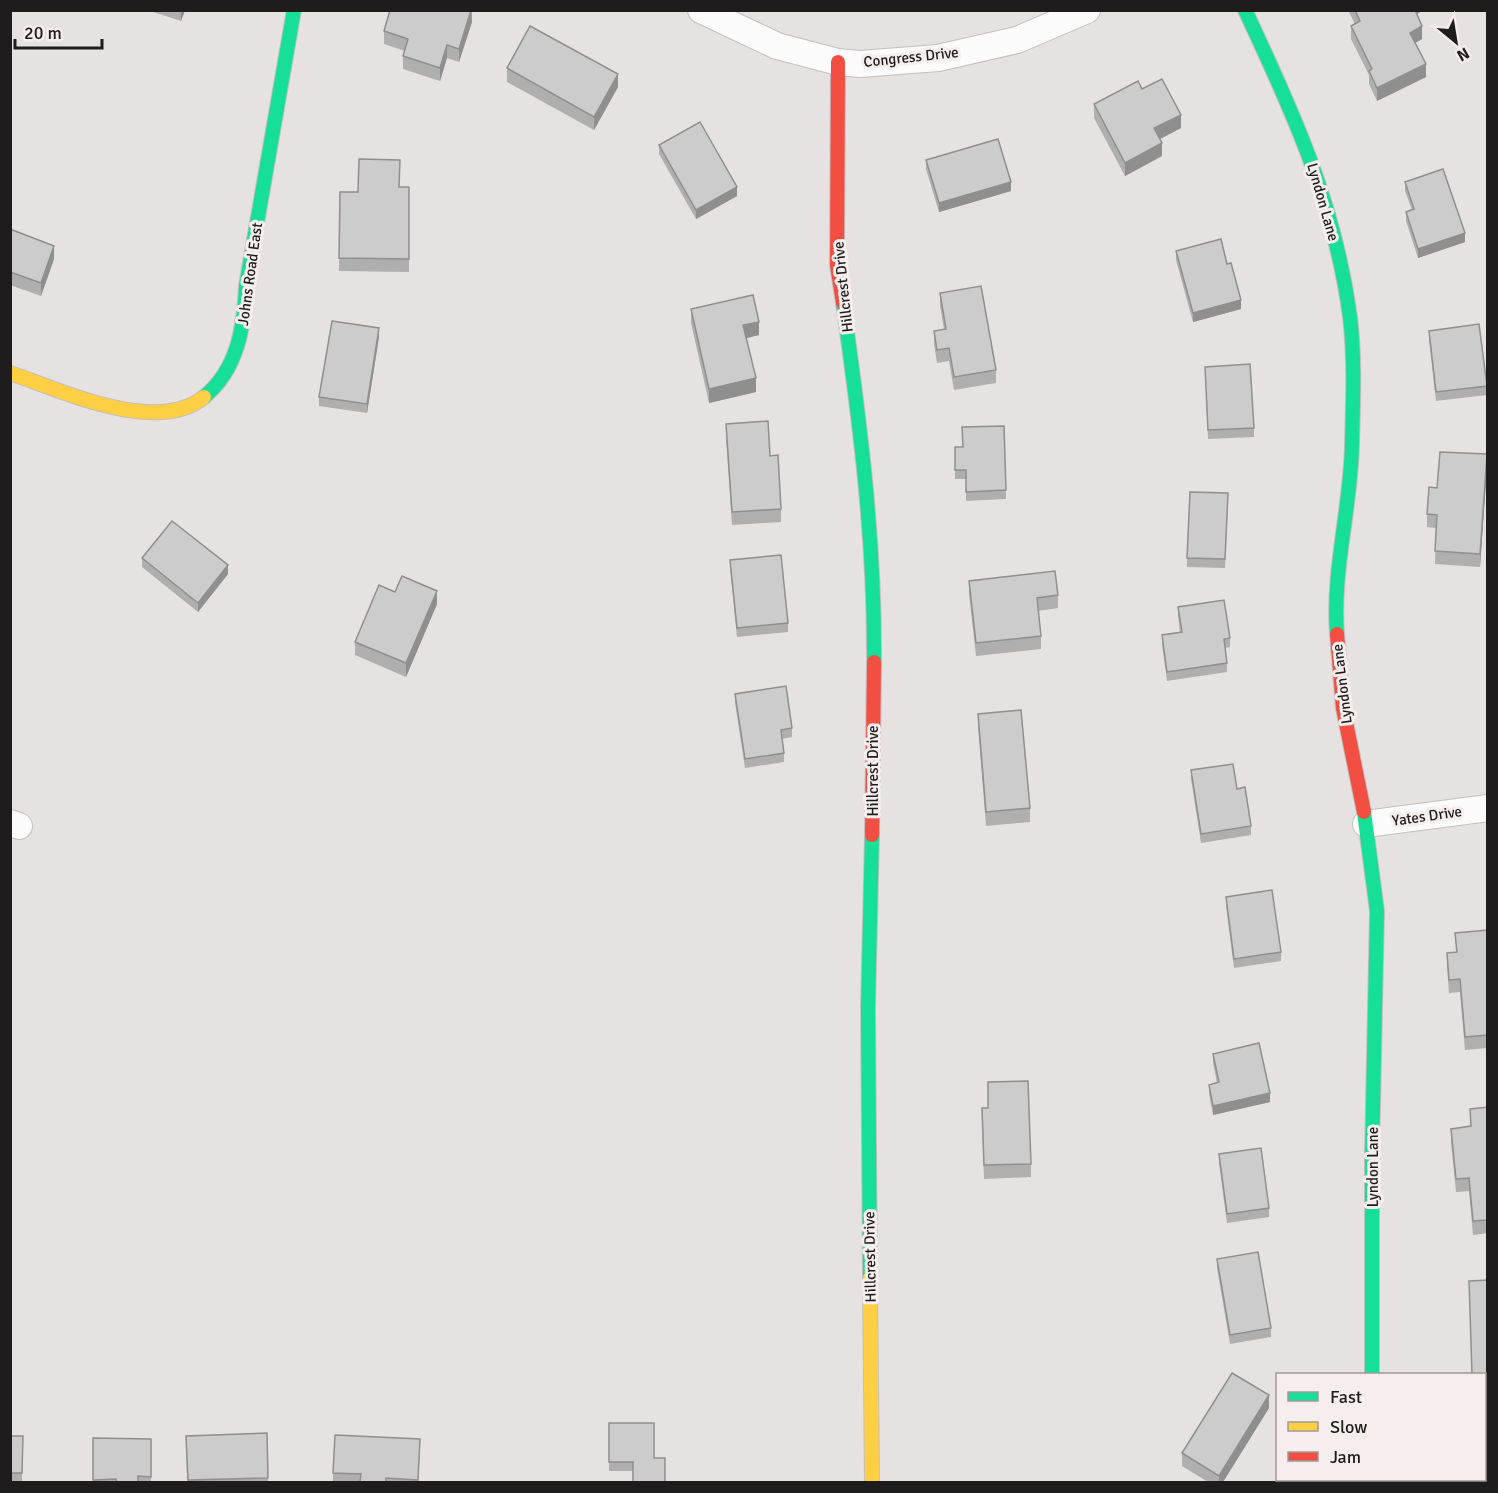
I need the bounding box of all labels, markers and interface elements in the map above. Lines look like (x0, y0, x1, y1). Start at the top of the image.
scale bar (15, 12, 102, 50)
north arrow (1426, 12, 1486, 72)
text: 20 m (24, 22, 62, 44)
street label: Congress Drive (863, 43, 959, 71)
text: N (1453, 43, 1473, 66)
street label: Lyndon Lane (1303, 161, 1343, 243)
street label: Johns Road East (234, 221, 266, 327)
street label: Hillcrest Drive (829, 241, 857, 333)
street label: Lyndon Lane (1328, 643, 1356, 725)
street label: Hillcrest Drive (864, 725, 882, 817)
street label: Yates Drive (1391, 802, 1463, 830)
street label: Lyndon Lane (1364, 1127, 1382, 1207)
street label: Hillcrest Drive (860, 1211, 880, 1303)
legend (1276, 1373, 1486, 1481)
text: Fast (1330, 1386, 1362, 1408)
text: Slow (1330, 1416, 1367, 1438)
text: Jam (1330, 1446, 1361, 1468)

